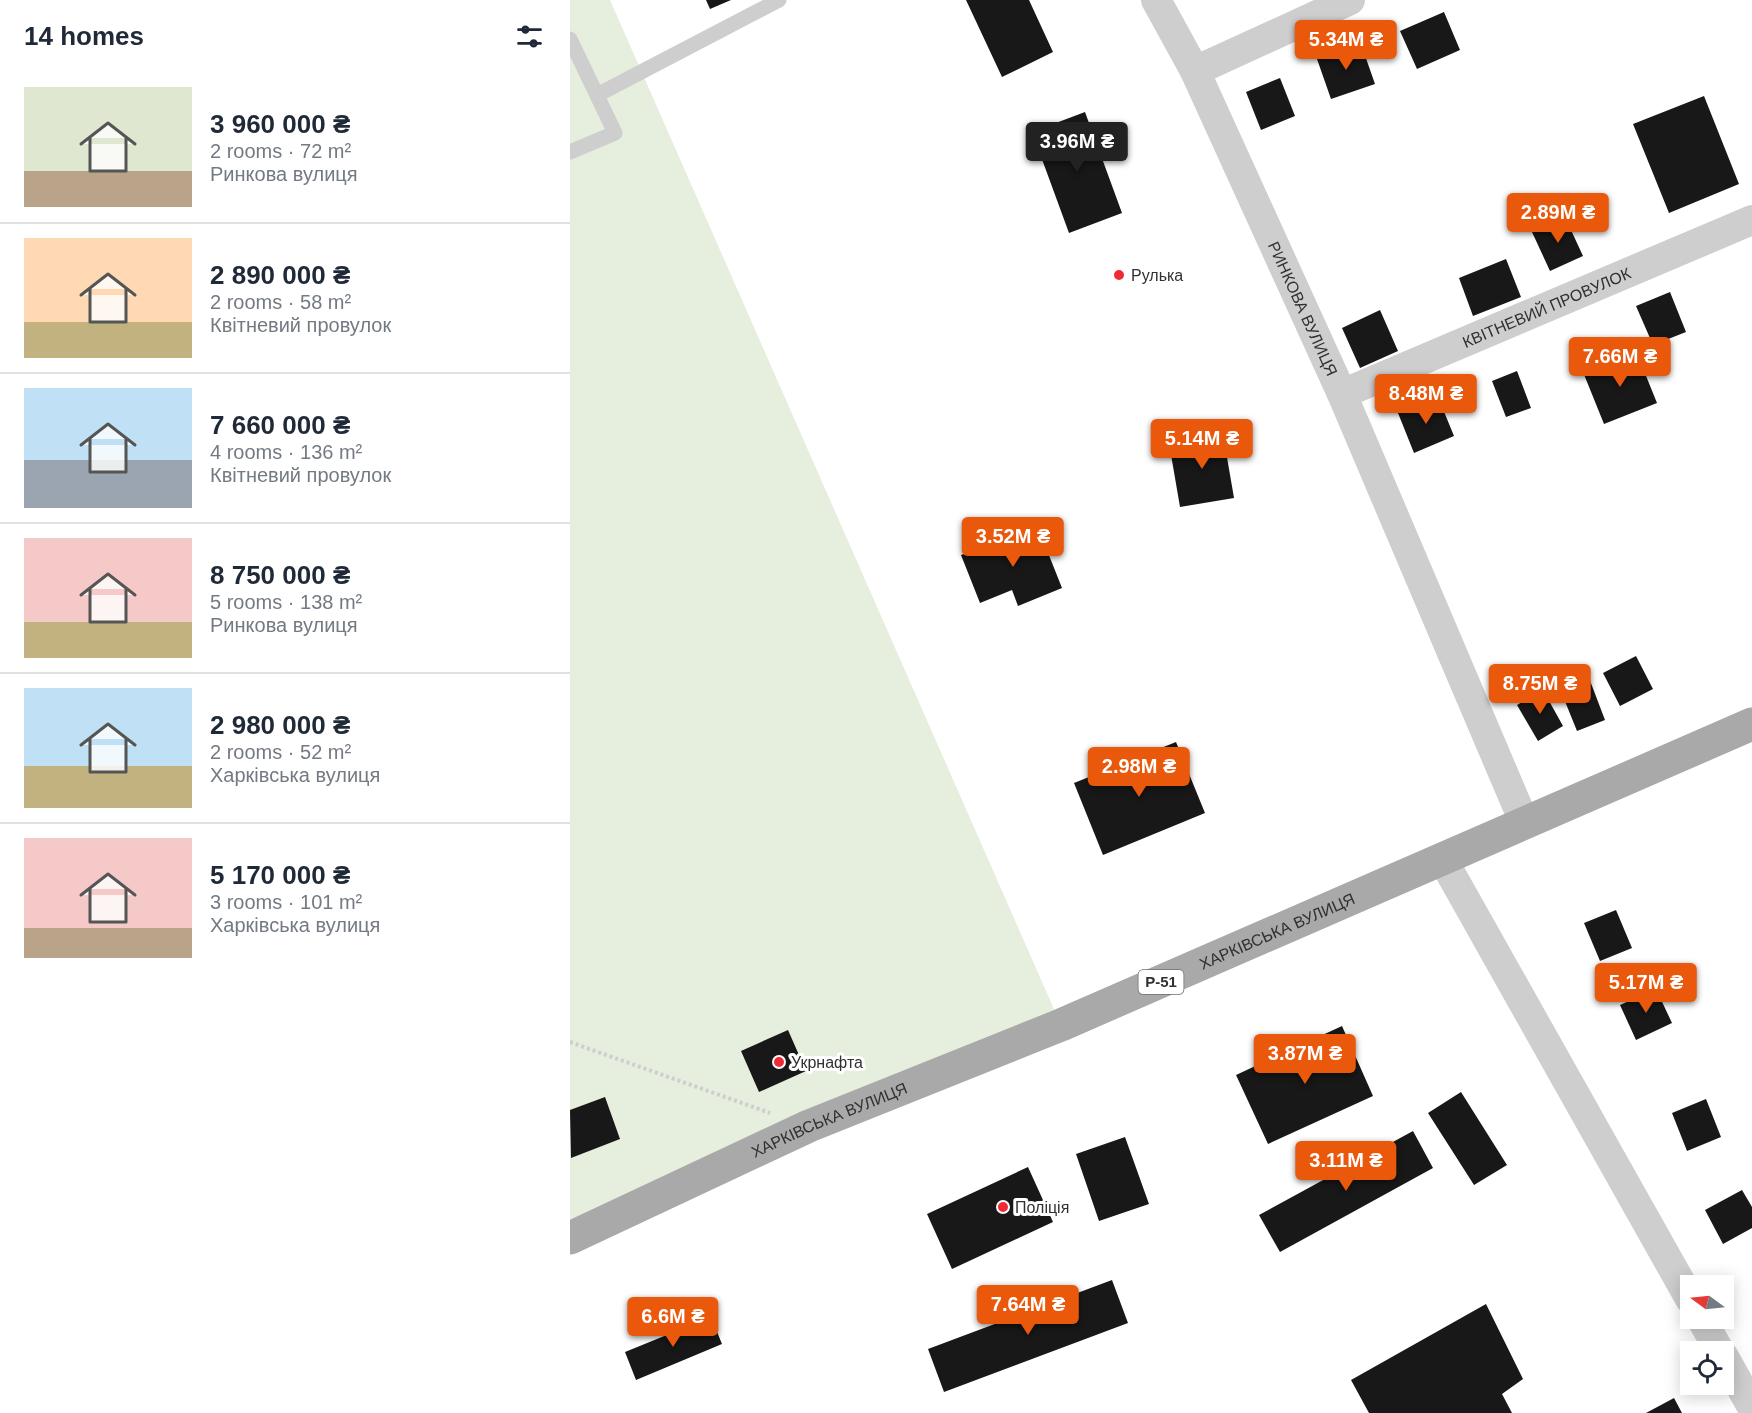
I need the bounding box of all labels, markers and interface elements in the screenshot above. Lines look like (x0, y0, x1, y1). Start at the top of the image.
icon: filters (513, 20, 546, 53)
pin: 5.34M ₴ (1291, 20, 1401, 71)
text: 14 homes (24, 21, 144, 51)
text: 5.34M ₴ (1309, 28, 1383, 50)
text: 3 960 000 ₴ (210, 109, 350, 139)
icon: home (72, 111, 144, 183)
pin: 3.96M ₴ (1022, 122, 1132, 173)
text: 3.96M ₴ (1040, 130, 1114, 152)
text: 2 rooms · 72 m² (210, 140, 351, 162)
text: Ринкова вулиця (210, 163, 358, 185)
pin: 2.89M ₴ (1503, 193, 1613, 244)
text: 2.89M ₴ (1521, 201, 1595, 223)
street label: РИНКОВА ВУЛИЦЯ (1265, 239, 1341, 379)
text: 2 890 000 ₴ (210, 260, 350, 290)
icon: home (72, 262, 144, 334)
street label: КВІТНЕВИЙ ПРОВУЛОК (1460, 264, 1634, 351)
place label: Рулька (1131, 267, 1183, 284)
marker: Рулька (1112, 268, 1126, 282)
text: 2 rooms · 58 m² (210, 291, 351, 313)
text: Квітневий провулок (210, 314, 391, 336)
pin: 7.66M ₴ (1565, 337, 1675, 388)
text: 7.66M ₴ (1583, 345, 1657, 367)
pin: 8.48M ₴ (1371, 374, 1481, 425)
text: 8.48M ₴ (1389, 382, 1463, 404)
text: 7 660 000 ₴ (210, 410, 350, 440)
icon: home (72, 412, 144, 484)
pin: 5.14M ₴ (1147, 419, 1257, 470)
text: 5.14M ₴ (1165, 427, 1239, 449)
text: 4 rooms · 136 m² (210, 441, 362, 463)
text: Квітневий провулок (210, 464, 391, 486)
pin: 3.52M ₴ (958, 517, 1068, 568)
text: 3.52M ₴ (976, 525, 1050, 547)
text: 8 750 000 ₴ (210, 560, 350, 590)
icon: home (72, 562, 144, 634)
text: 5 rooms · 138 m² (210, 591, 362, 613)
text: Ринкова вулиця (210, 614, 358, 636)
pin: 8.75M ₴ (1485, 664, 1595, 715)
text: 8.75M ₴ (1503, 672, 1577, 694)
text: 2 980 000 ₴ (210, 710, 350, 740)
icon: home (72, 712, 144, 784)
text: 2 rooms · 52 m² (210, 741, 351, 763)
pin: 2.98M ₴ (1084, 747, 1194, 798)
text: 2.98M ₴ (1102, 755, 1176, 777)
text: Харківська вулиця (210, 764, 380, 786)
text: 5 170 000 ₴ (210, 860, 350, 890)
icon: home (72, 862, 144, 934)
street label: ХАРКІВСЬКА ВУЛИЦЯ (1197, 890, 1357, 973)
text: 3 rooms · 101 m² (210, 891, 362, 913)
text: Харківська вулиця (210, 914, 380, 936)
pin: 5.17M ₴ (1591, 963, 1701, 1014)
road number: Р-51 (1138, 970, 1184, 994)
text: 5.17M ₴ (1609, 971, 1683, 993)
pin: 3.87M ₴ (1250, 1034, 1360, 1085)
text: 3.87M ₴ (1268, 1042, 1342, 1064)
place label: Укрнафта (791, 1054, 863, 1071)
marker: Укрнафта (772, 1055, 786, 1069)
street label: ХАРКІВСЬКА ВУЛИЦЯ (749, 1080, 910, 1161)
pin: 3.11M ₴ (1291, 1141, 1401, 1192)
text: 3.11M ₴ (1309, 1149, 1383, 1171)
place label: Поліція (1015, 1199, 1069, 1216)
marker: Поліція (996, 1200, 1010, 1214)
north arrow (1680, 1275, 1734, 1329)
map controls (1680, 1275, 1734, 1395)
pin: 7.64M ₴ (973, 1285, 1083, 1336)
text: 7.64M ₴ (991, 1293, 1065, 1315)
pin: 6.6M ₴ (624, 1297, 722, 1348)
text: 6.6M ₴ (641, 1305, 705, 1327)
button: locate (1680, 1341, 1734, 1395)

